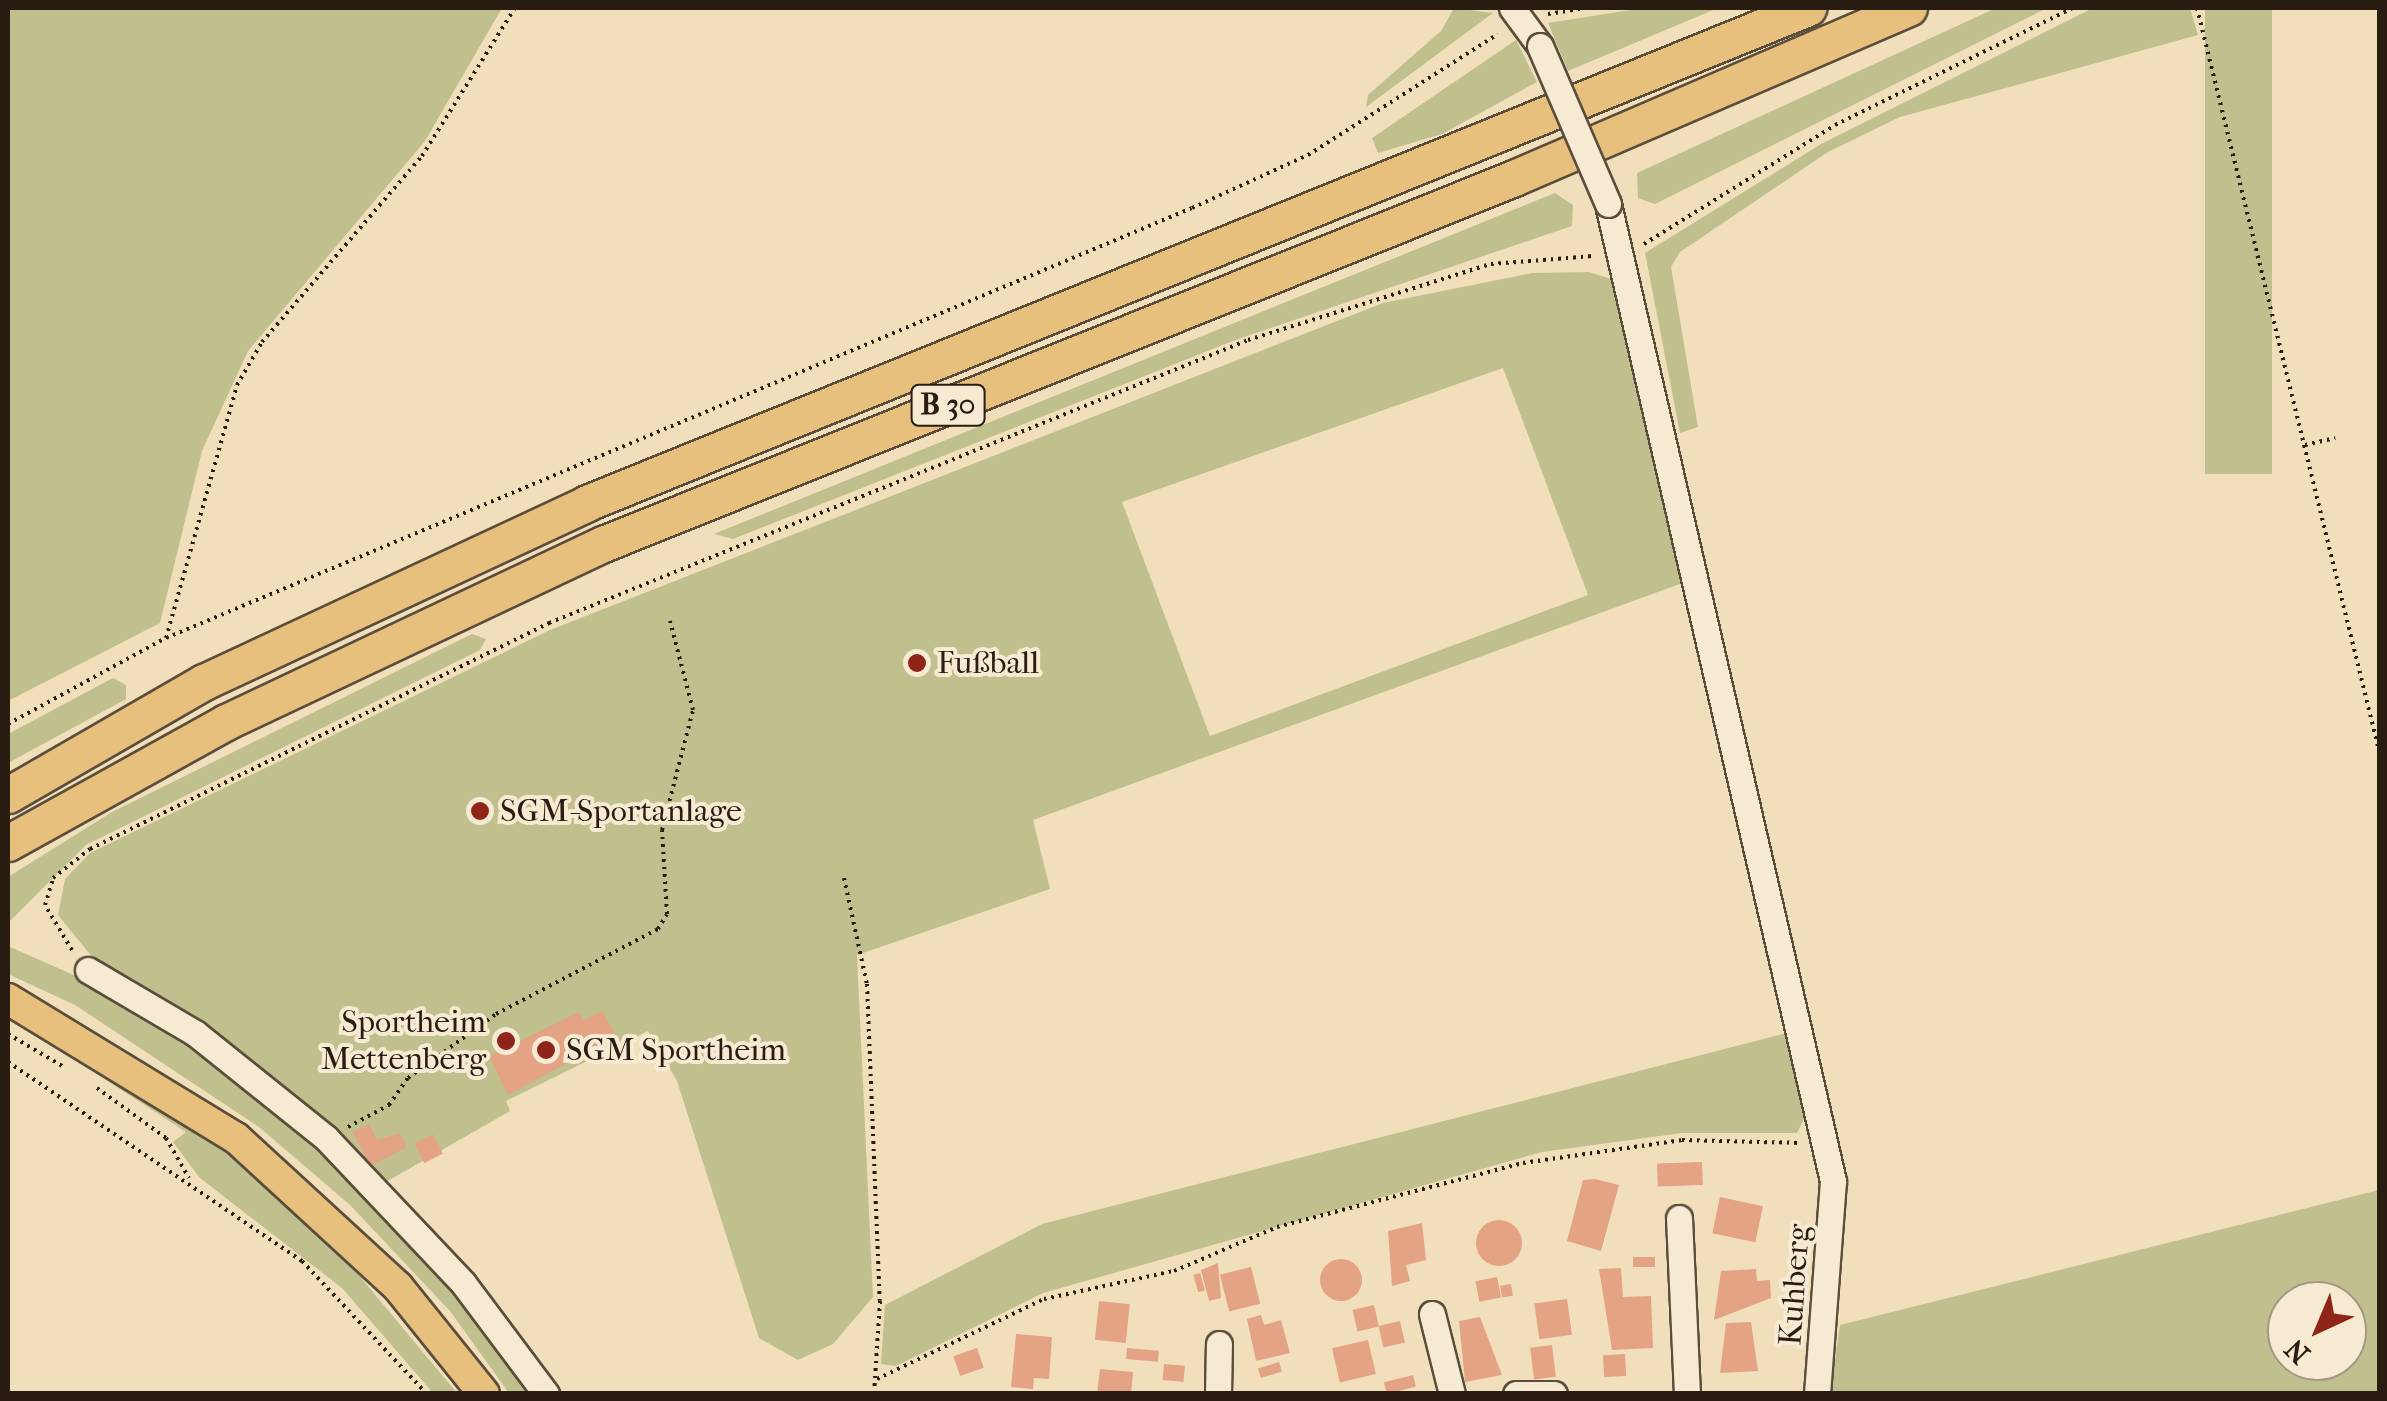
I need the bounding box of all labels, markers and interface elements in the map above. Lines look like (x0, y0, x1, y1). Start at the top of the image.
road number: B 30 (910, 380, 986, 430)
place label: Fußball (937, 644, 1039, 682)
marker: Fußball (906, 652, 928, 674)
place label: SGM-Sportanlage (500, 792, 742, 830)
marker: SGM-Sportanlage (469, 800, 491, 822)
place label: Sportheim Mettenberg (321, 1004, 486, 1079)
marker: Sportheim Mettenberg (495, 1030, 517, 1052)
place label: SGM Sportheim (566, 1031, 786, 1069)
marker: SGM Sportheim (535, 1039, 557, 1061)
street label: Kuhberg (1772, 1223, 1818, 1347)
north arrow (2267, 1281, 2367, 1381)
text: N (2278, 1332, 2316, 1371)

